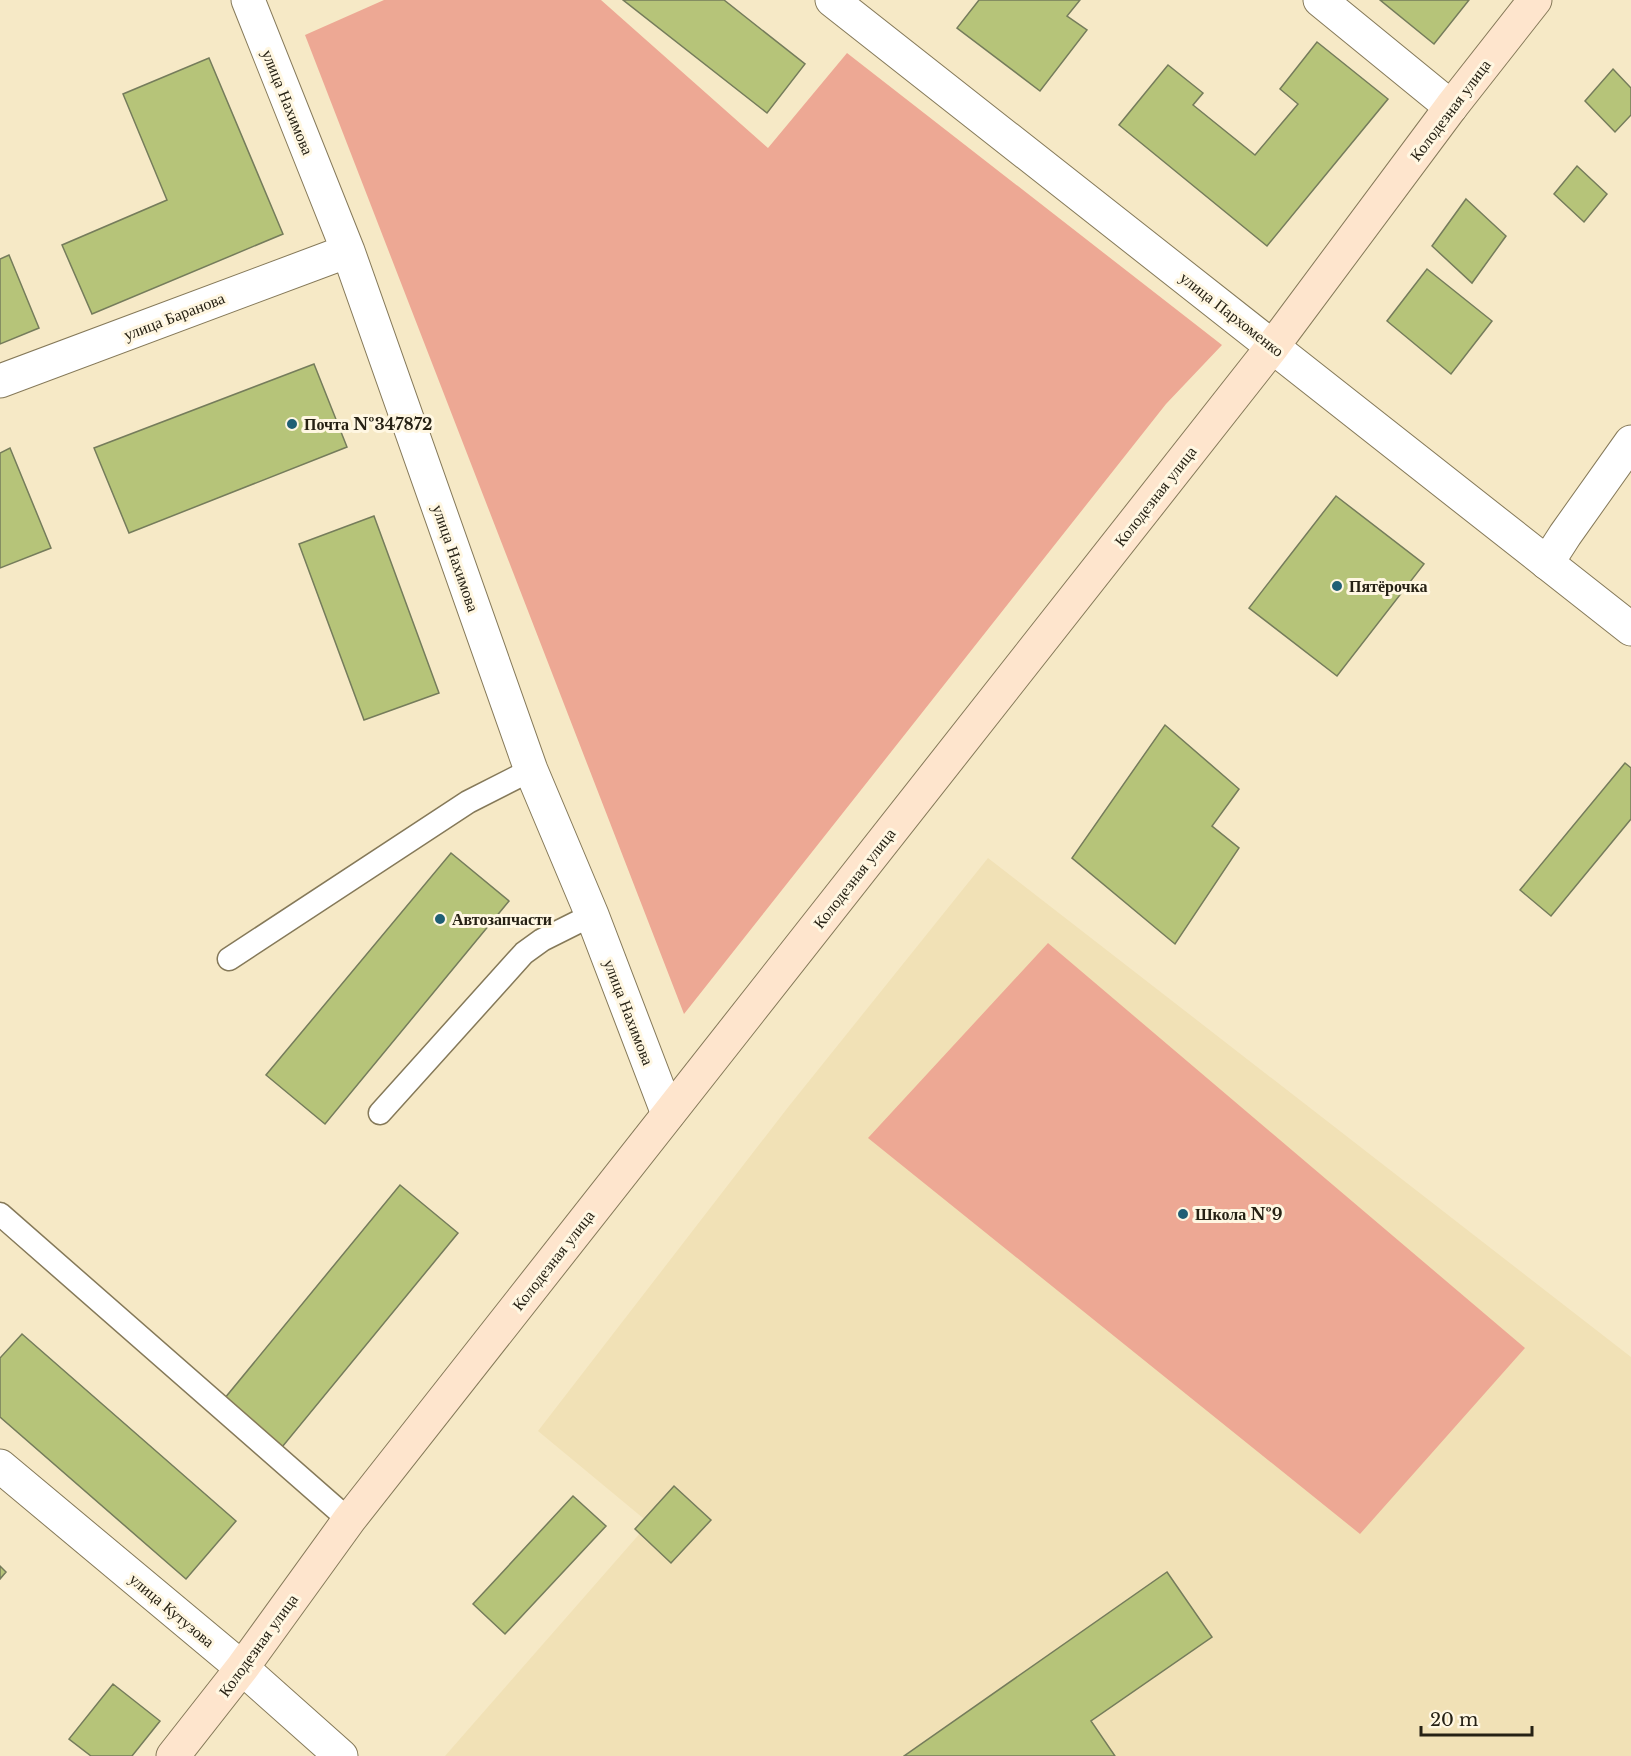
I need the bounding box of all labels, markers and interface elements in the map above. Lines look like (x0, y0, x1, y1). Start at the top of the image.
street label: улица Нахимова (258, 46, 318, 158)
street label: Колодезная улица (1405, 55, 1495, 165)
street label: улица Пархоменко (1176, 267, 1288, 361)
street label: улица Баранова (121, 288, 227, 344)
place label: Почта №347872 (304, 414, 432, 434)
marker: Почта №347872 (285, 417, 299, 431)
street label: Колодезная улица (1110, 442, 1200, 550)
street label: улица Нахимова (428, 502, 484, 614)
place label: Пятёрочка (1349, 576, 1428, 596)
marker: Пятёрочка (1330, 579, 1344, 593)
street label: Колодезная улица (809, 824, 899, 932)
place label: Автозапчасти (452, 909, 552, 929)
marker: Автозапчасти (433, 912, 447, 926)
street label: улица Нахимова (600, 956, 658, 1068)
place label: Школа №9 (1195, 1204, 1283, 1224)
street label: Колодезная улица (508, 1206, 598, 1314)
marker: Школа №9 (1176, 1207, 1190, 1221)
street label: улица Кутузова (125, 1569, 219, 1651)
street label: Колодезная улица (214, 1590, 302, 1700)
scale bar (1421, 1699, 1532, 1737)
text: 20 m (1430, 1709, 1478, 1731)

